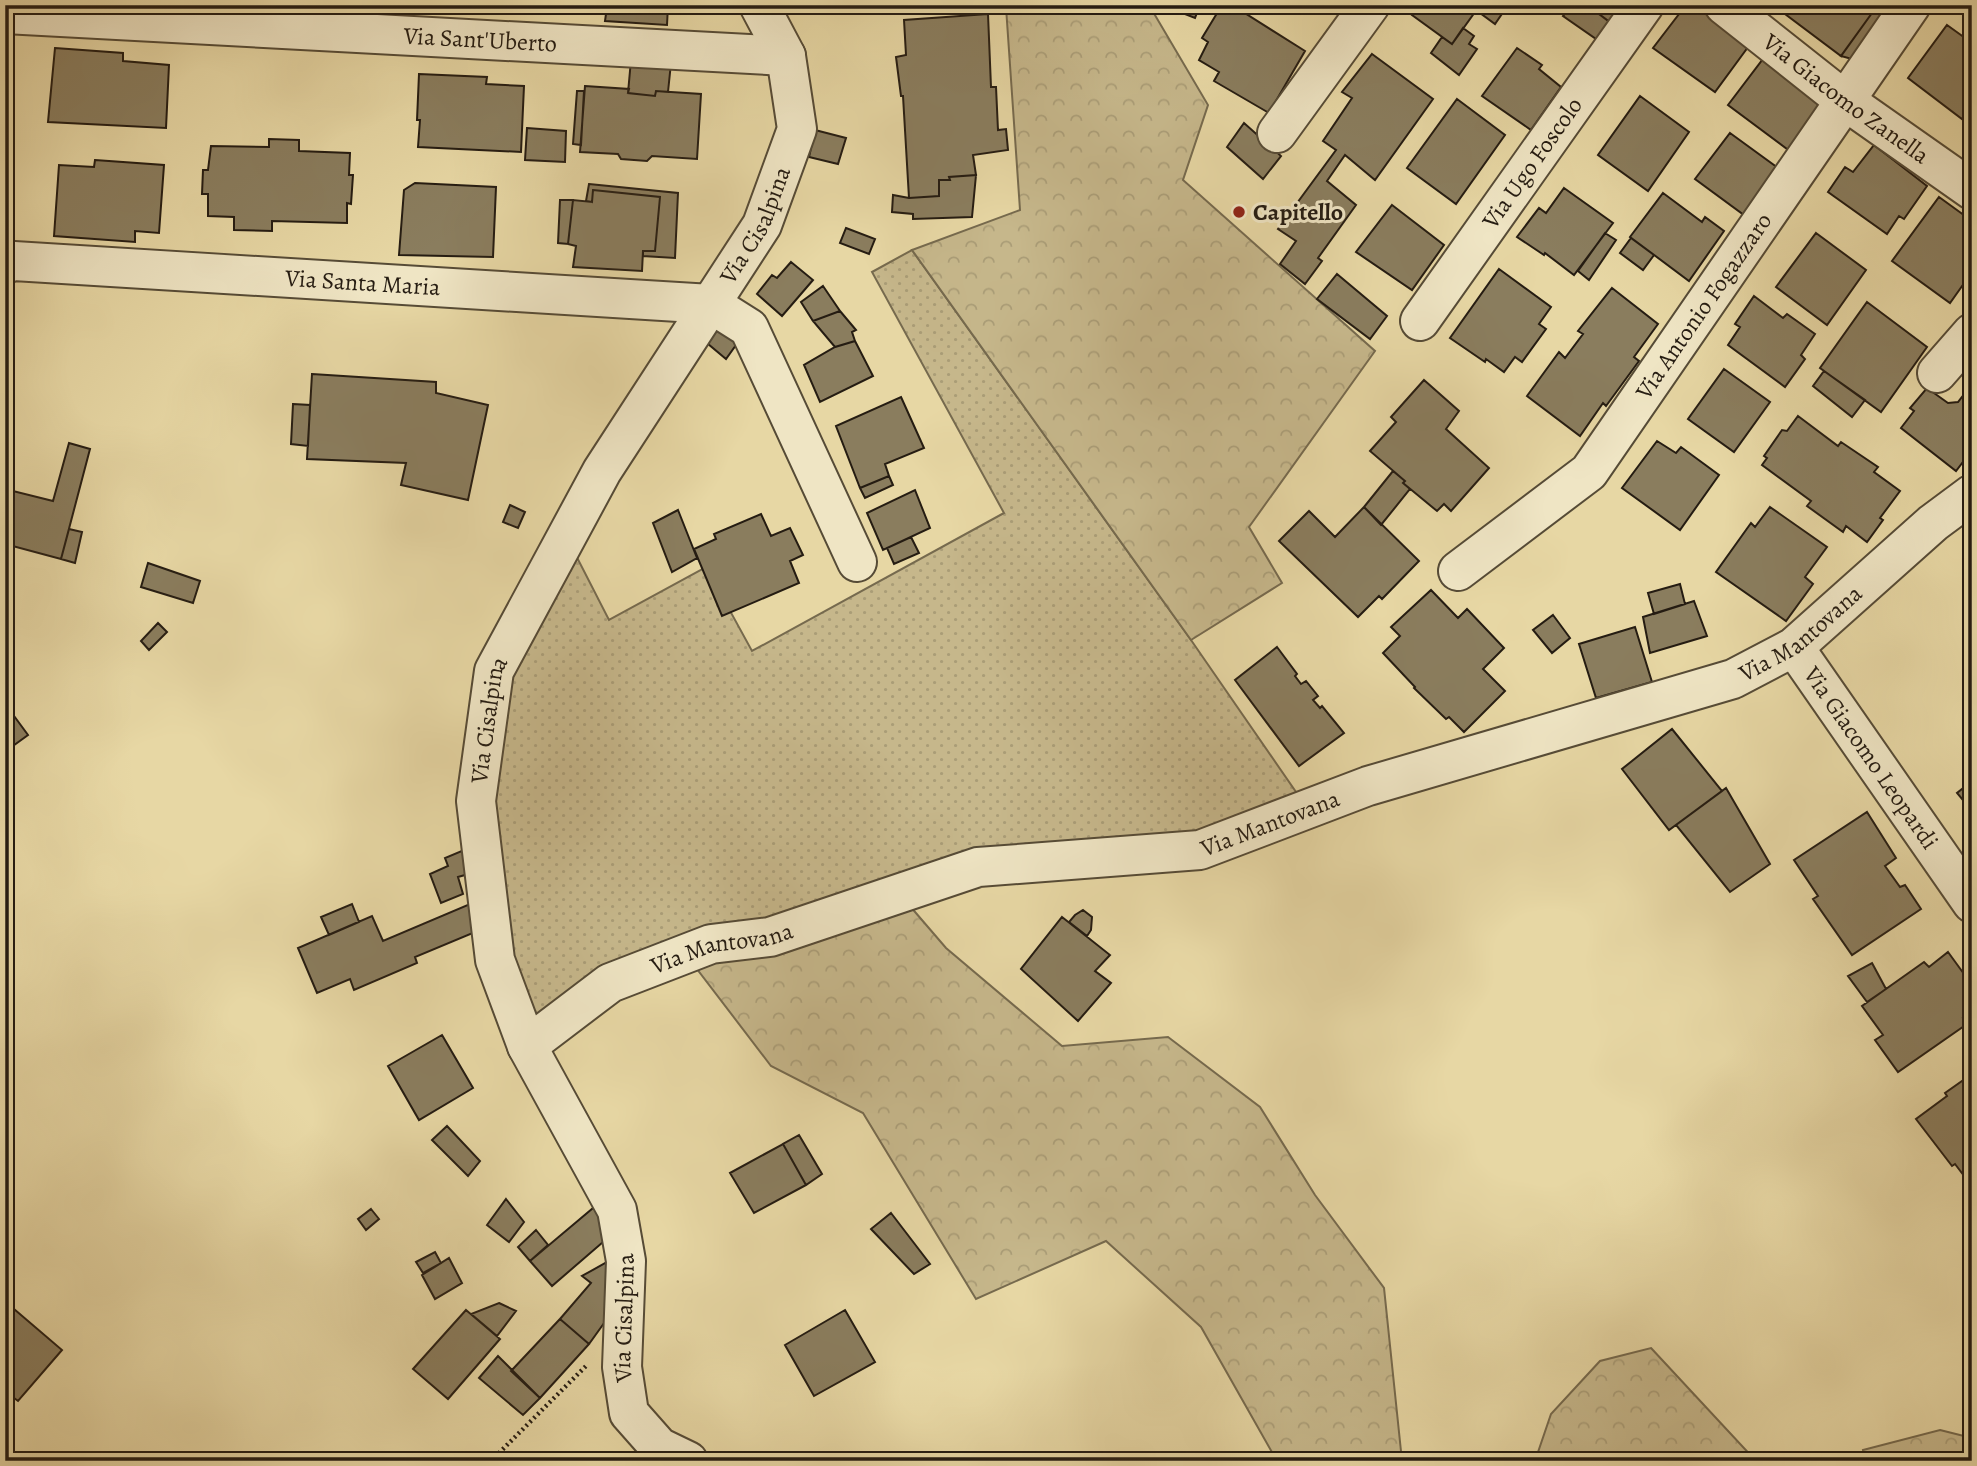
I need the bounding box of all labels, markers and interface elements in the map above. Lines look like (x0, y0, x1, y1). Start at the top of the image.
street label: Via Sant'Uberto (402, 19, 558, 60)
street label: Via Giacomo Zanella (1756, 25, 1936, 172)
street label: Via Ugo Foscolo (1474, 91, 1590, 236)
street label: Via Cisalpina (711, 161, 798, 291)
place label: Capitello (1253, 196, 1343, 228)
marker: Capitello (1231, 204, 1247, 220)
street label: Via Antonio Fogazzaro (1627, 206, 1779, 406)
street label: Via Santa Maria (283, 262, 442, 303)
street label: Via Mantovana (1732, 577, 1869, 690)
street label: Via Cisalpina (462, 649, 516, 786)
street label: Via Giacomo Leopardi (1796, 659, 1946, 856)
street label: Via Mantovana (1195, 782, 1345, 865)
street label: Via Mantovana (645, 914, 798, 982)
street label: Via Cisalpina (606, 1251, 642, 1385)

